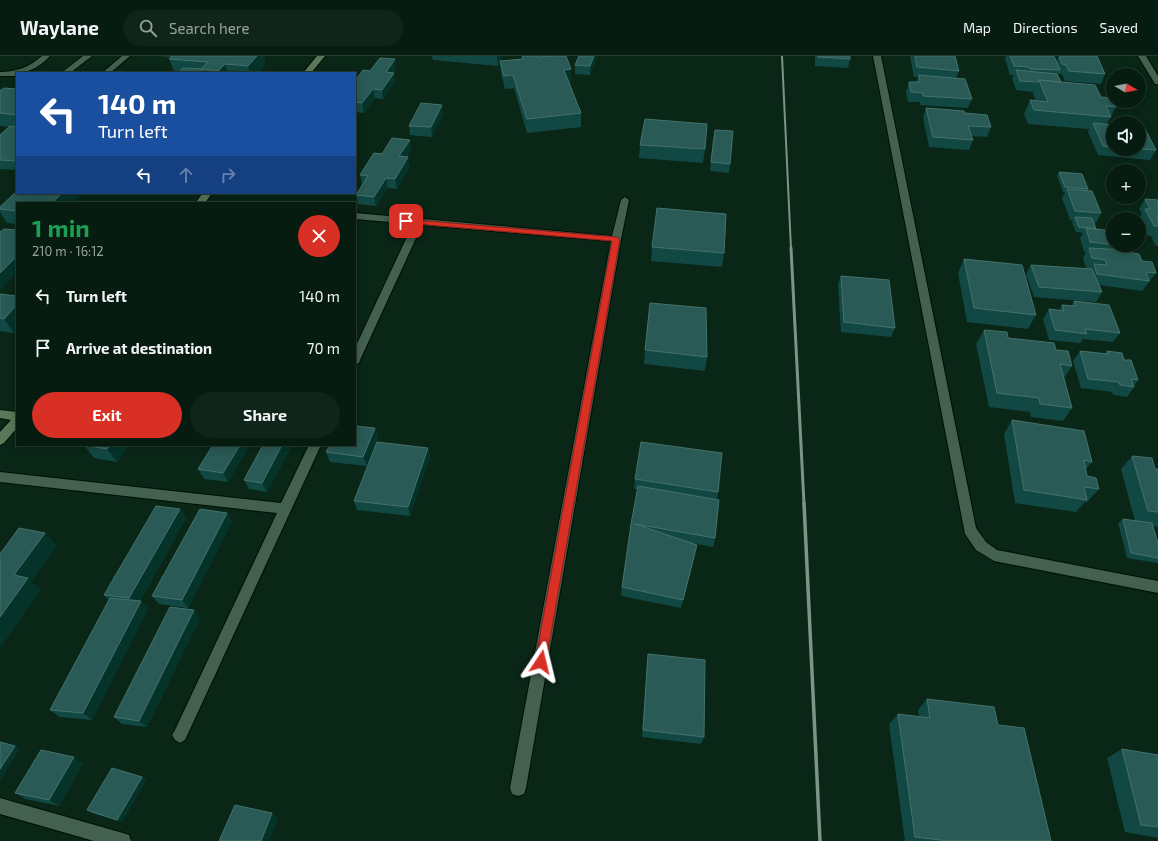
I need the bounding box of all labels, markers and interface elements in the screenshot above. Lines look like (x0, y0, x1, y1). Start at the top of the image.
search box (123, 10, 403, 46)
text: Waylane (20, 16, 99, 39)
icon: search (137, 17, 159, 39)
text: Search here (169, 19, 250, 37)
text: Map (963, 19, 991, 36)
text: Directions (1013, 19, 1078, 36)
text: Saved (1100, 19, 1138, 36)
north arrow (1106, 68, 1146, 108)
map controls (1106, 68, 1146, 252)
text: 140 m (98, 86, 176, 120)
icon: left (32, 88, 84, 140)
button: sound (1106, 116, 1146, 156)
text: Turn left (98, 120, 168, 142)
icon: left (133, 164, 155, 186)
icon: ahead (175, 164, 197, 186)
icon: right (217, 164, 239, 186)
button: + (1106, 164, 1146, 204)
pin (389, 204, 423, 238)
icon: arrive (395, 210, 417, 232)
button: − (1106, 212, 1146, 252)
text: 1 min (32, 213, 90, 242)
button: close (298, 215, 340, 257)
text: 210 m · 16:12 (32, 243, 104, 259)
icon: left (32, 285, 54, 307)
text: Turn left (66, 287, 127, 305)
text: 140 m (299, 287, 340, 305)
icon: arrive (32, 337, 54, 359)
text: Arrive at destination (66, 339, 212, 357)
text: 70 m (307, 339, 340, 357)
button: Exit (32, 392, 182, 438)
button: Share (190, 392, 340, 438)
position arrow (520, 641, 562, 683)

